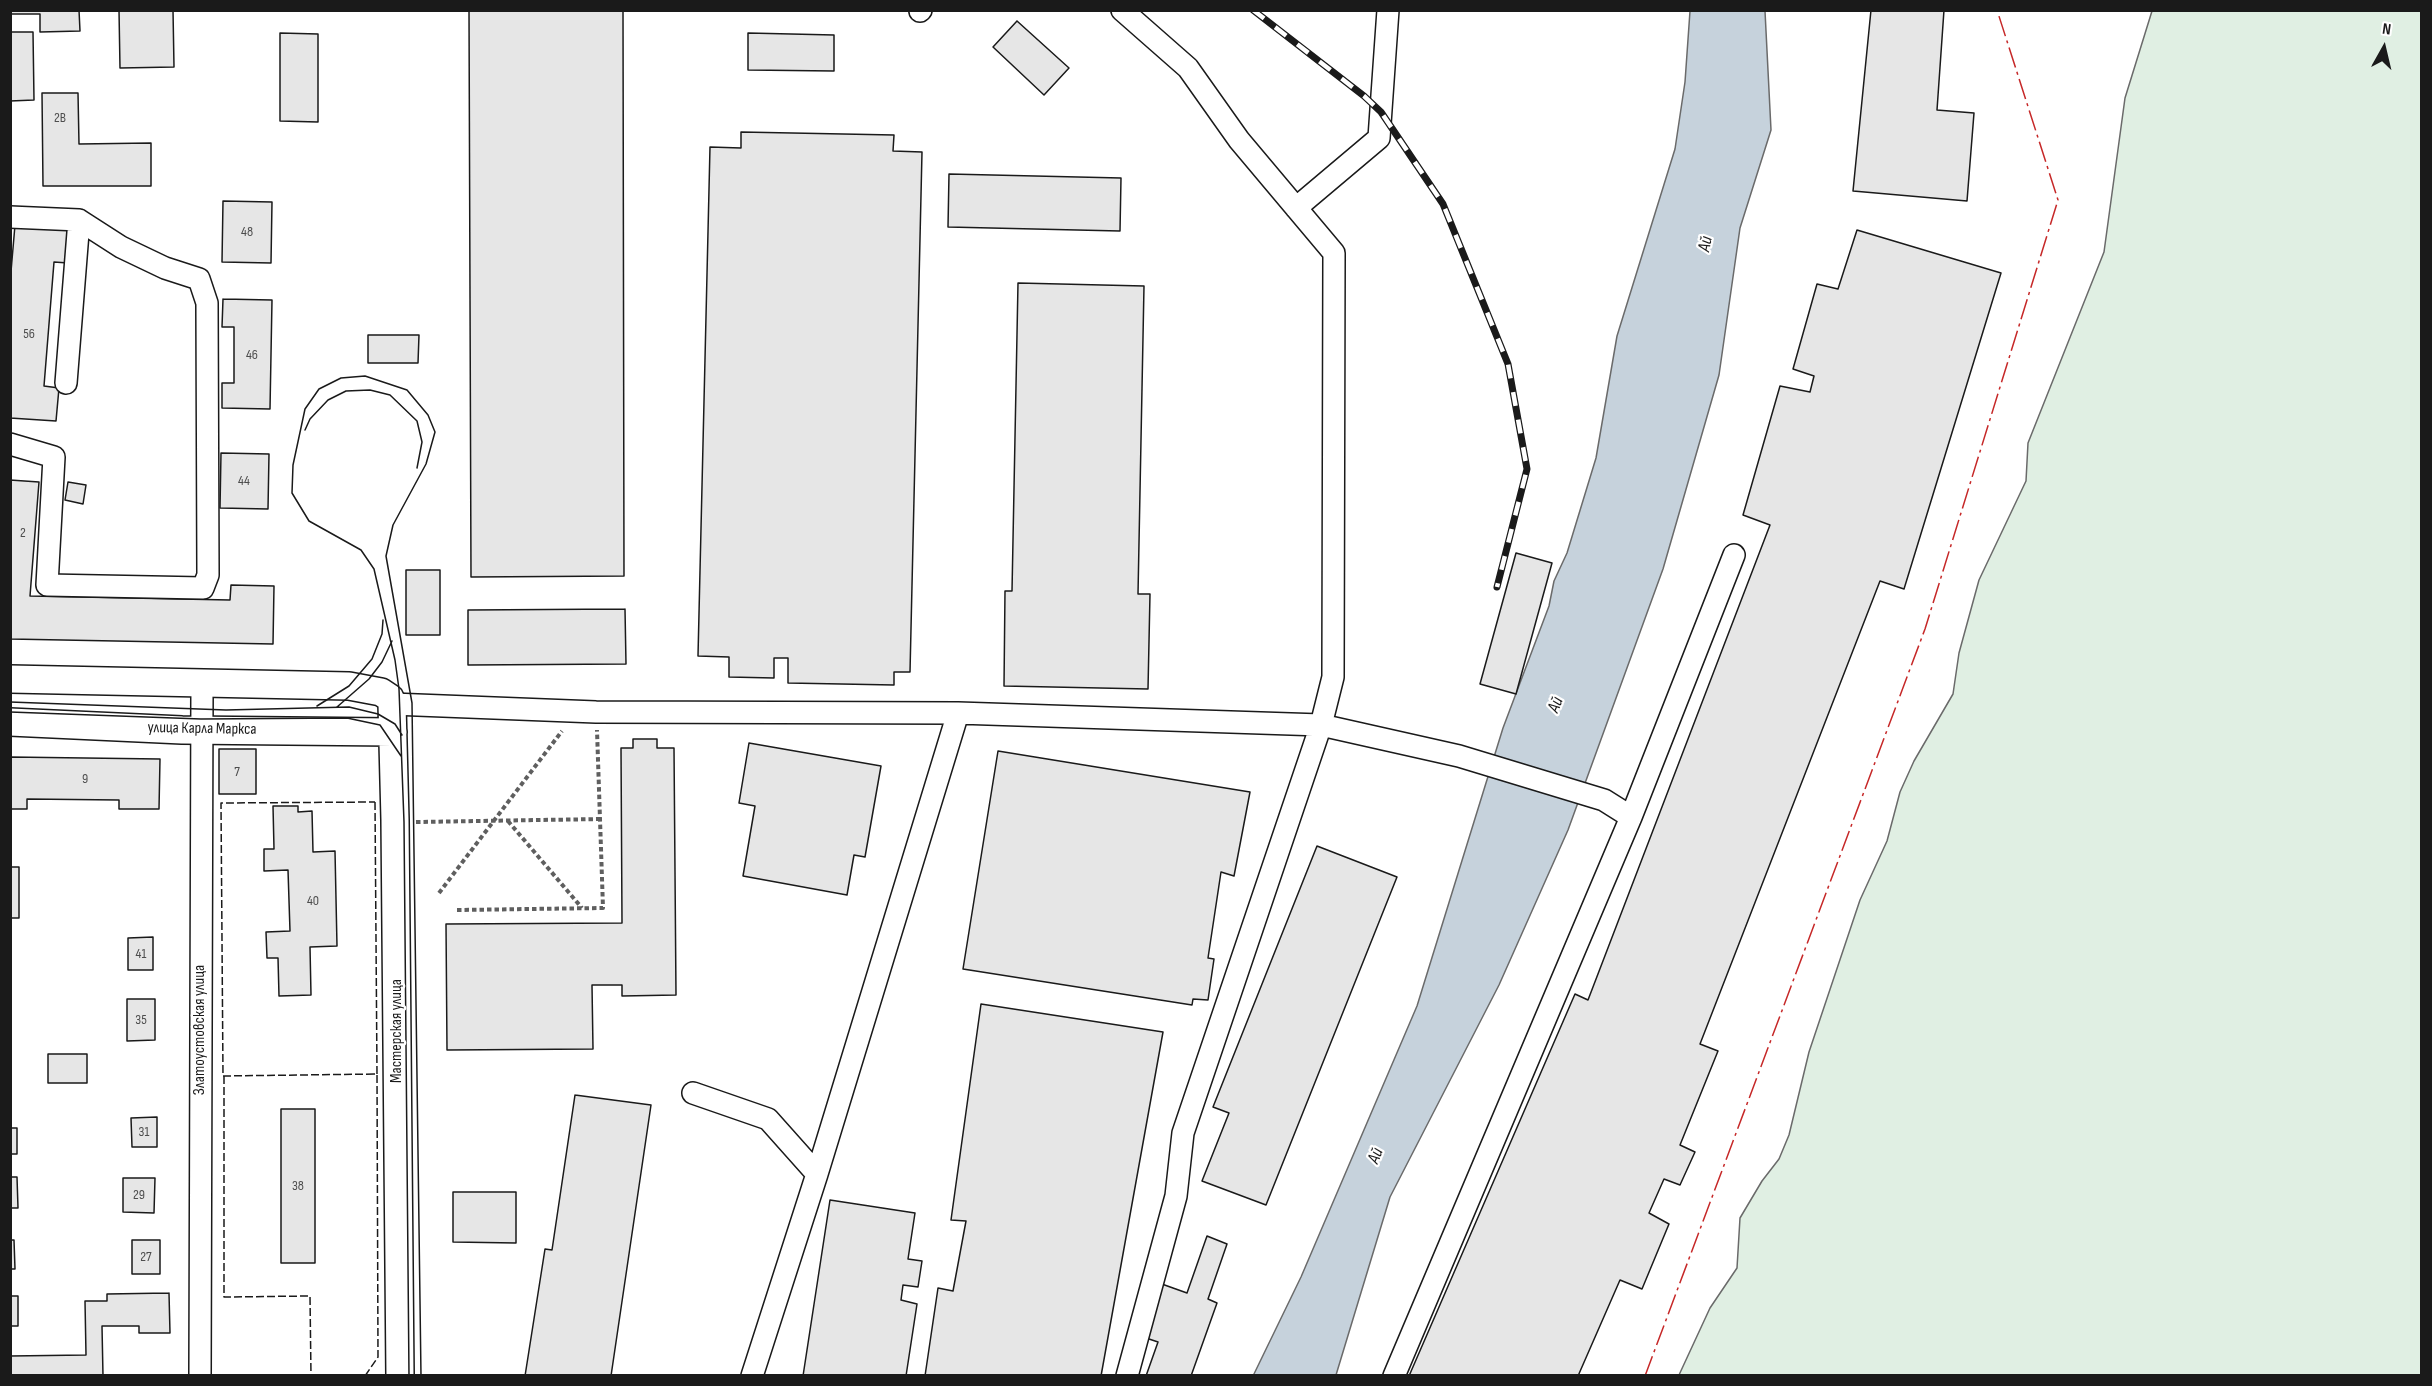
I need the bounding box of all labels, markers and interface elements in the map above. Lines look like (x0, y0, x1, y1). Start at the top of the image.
north arrow (2354, 18, 2414, 78)
text: N (2381, 20, 2392, 40)
house number: 2В (54, 110, 66, 126)
house number: 48 (241, 224, 253, 240)
water label: Ай (1694, 235, 1718, 253)
house number: 56 (23, 326, 35, 342)
house number: 46 (246, 347, 258, 363)
house number: 44 (238, 473, 250, 489)
house number: 2 (20, 525, 26, 541)
water label: Ай (1543, 694, 1569, 716)
street label: улица Карла Маркса (147, 718, 257, 740)
house number: 7 (234, 764, 240, 780)
house number: 9 (82, 771, 88, 787)
house number: 40 (307, 893, 319, 909)
house number: 41 (136, 946, 146, 962)
street label: Златоустовская улица (190, 965, 210, 1095)
street label: Мастерская улица (387, 979, 407, 1083)
house number: 35 (135, 1012, 147, 1028)
house number: 31 (139, 1124, 149, 1140)
water label: Ай (1363, 1145, 1389, 1167)
house number: 38 (292, 1178, 304, 1194)
house number: 29 (133, 1187, 145, 1203)
house number: 27 (140, 1249, 152, 1265)

